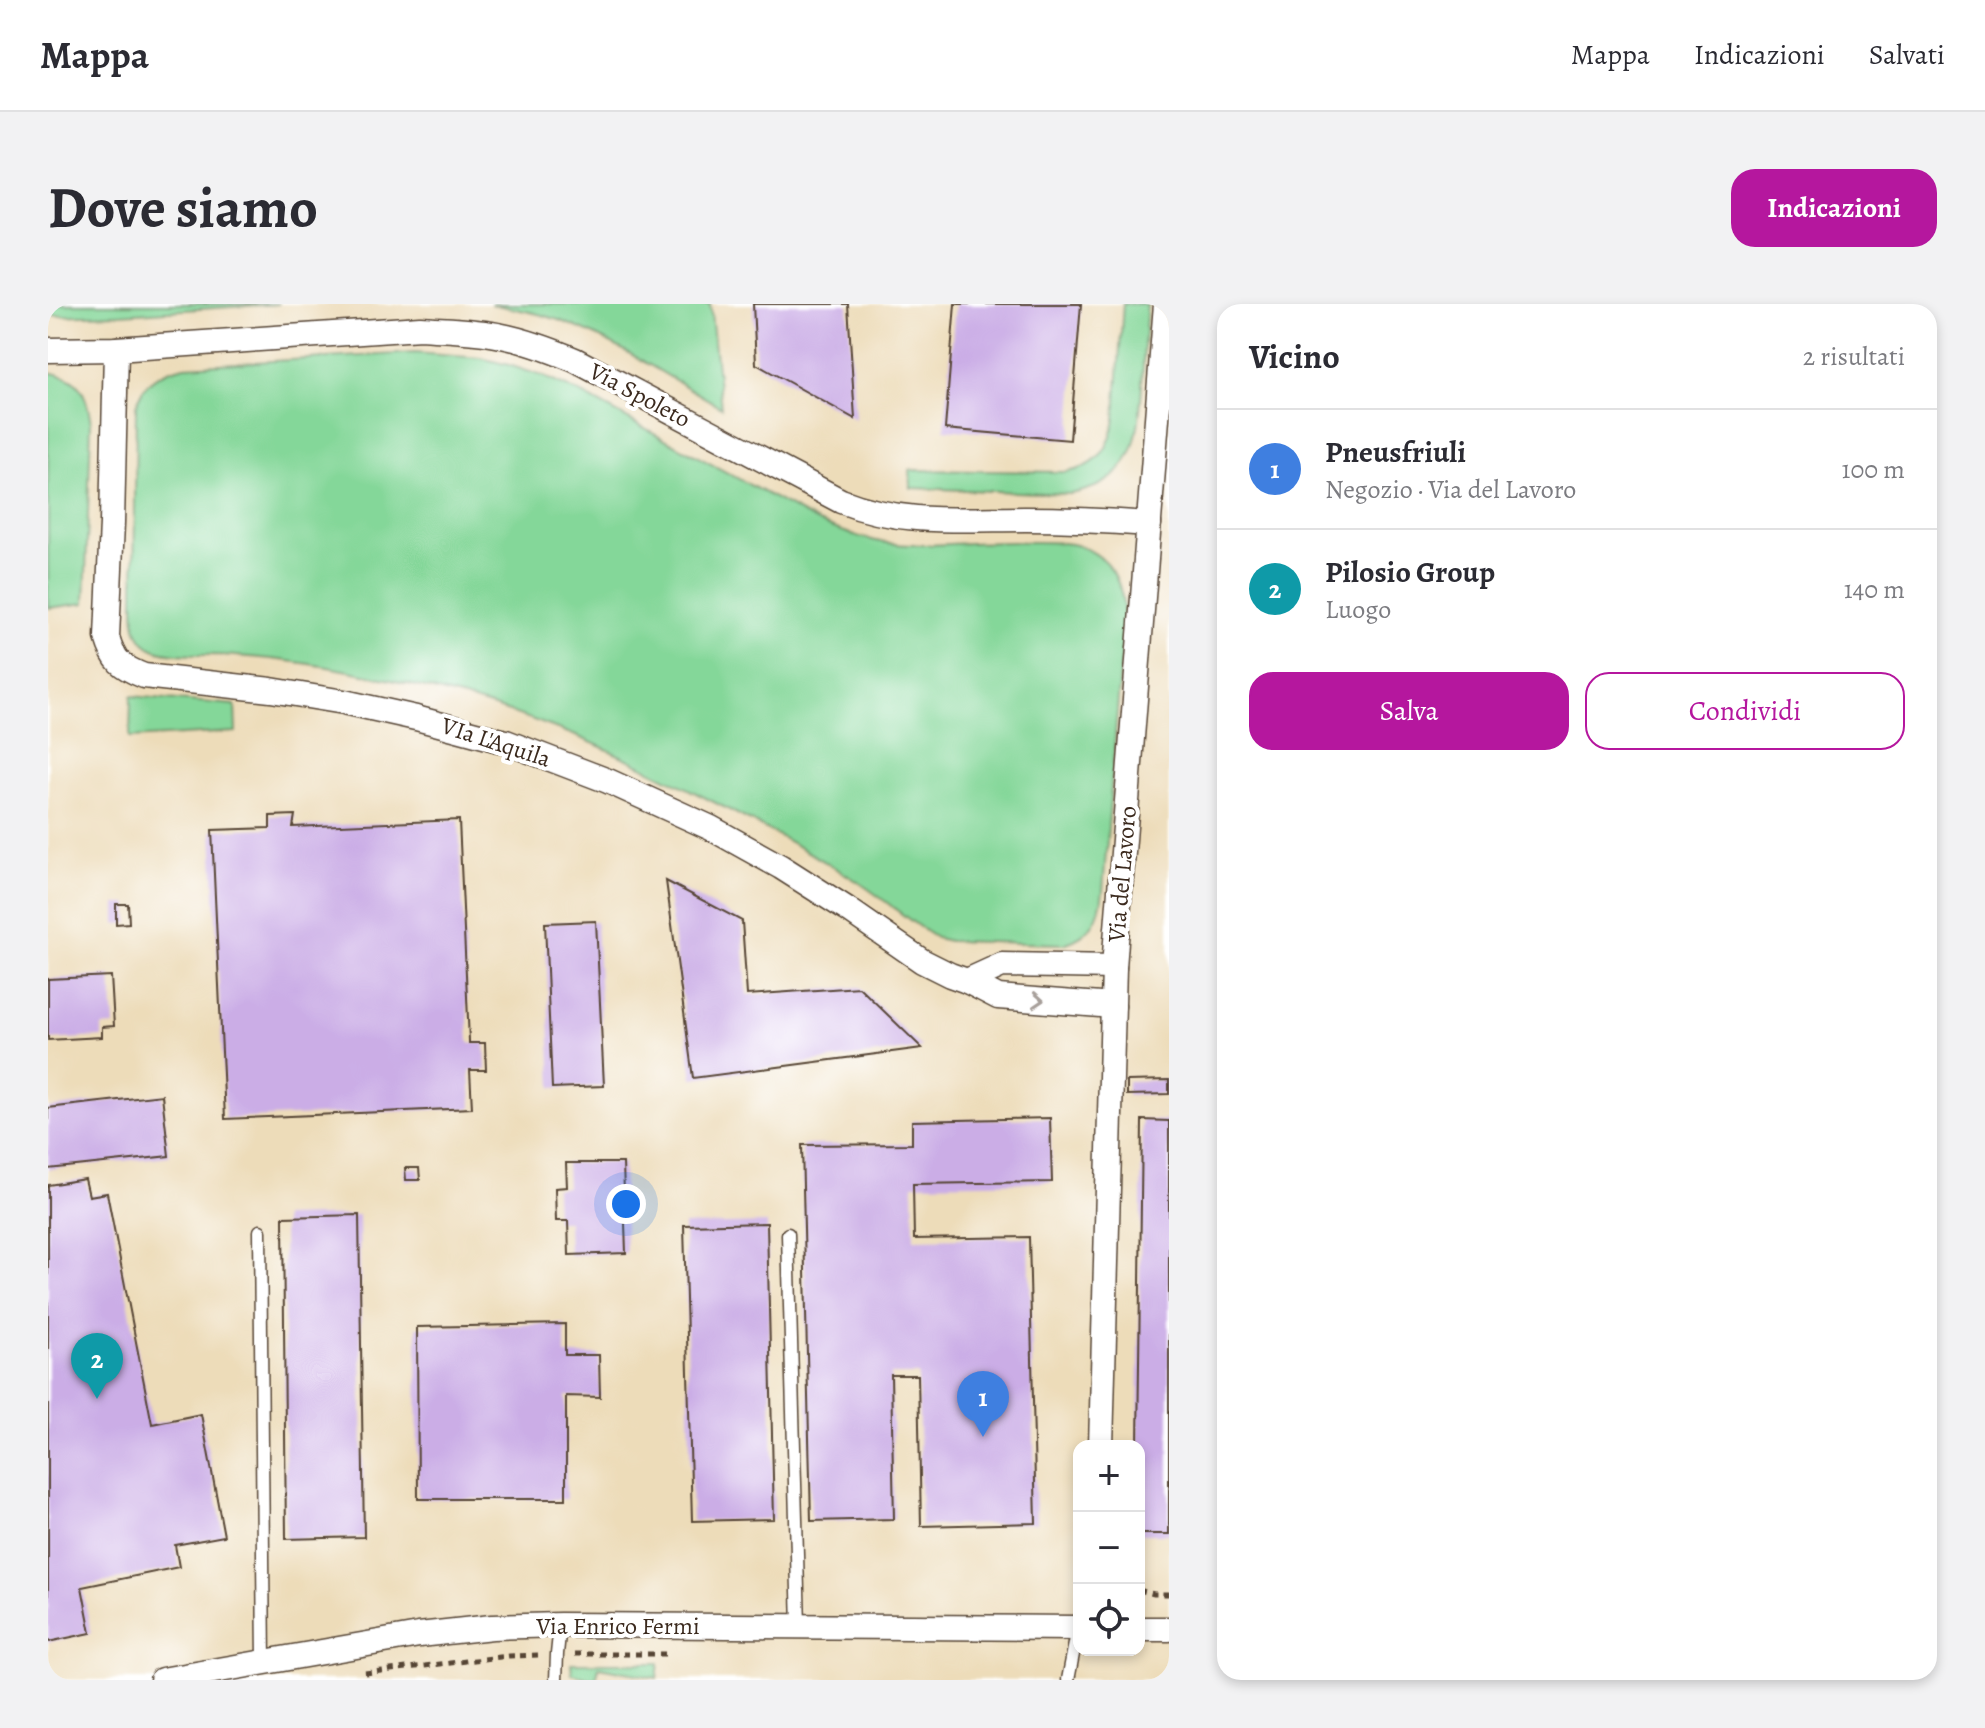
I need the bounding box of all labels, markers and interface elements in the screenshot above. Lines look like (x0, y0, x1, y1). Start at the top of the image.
text: Mappa (40, 29, 149, 81)
text: Mappa (1571, 36, 1650, 74)
text: Indicazioni (1694, 36, 1825, 74)
text: Salvati (1869, 36, 1945, 74)
button: Indicazioni (1731, 169, 1937, 247)
text: Dove siamo (48, 170, 318, 246)
text: Vicino (1249, 333, 1340, 380)
text: 2 risultati (1803, 339, 1905, 374)
street label: Via Spoleto (583, 355, 696, 435)
text: Pneusfriuli (1325, 432, 1466, 472)
text: 1 (1270, 452, 1280, 487)
text: 100 m (1842, 452, 1905, 487)
text: Negozio · Via del Lavoro (1325, 472, 1576, 507)
text: Pilosio Group (1325, 552, 1495, 592)
text: 2 (1269, 572, 1281, 607)
text: 140 m (1844, 572, 1905, 607)
text: Luogo (1325, 592, 1391, 627)
button: Salva (1249, 672, 1569, 750)
button: Condividi (1585, 672, 1905, 750)
street label: VIa L'Aquila (436, 709, 556, 775)
street label: Via del Lavoro (1100, 804, 1144, 944)
one-way arrow (1032, 991, 1045, 1008)
your location (606, 1184, 646, 1224)
pin: 2 (71, 1333, 123, 1399)
pin: 1 (957, 1371, 1009, 1437)
map controls (1073, 1440, 1145, 1656)
button: + (1073, 1440, 1145, 1512)
button: − (1073, 1512, 1145, 1584)
button: locate (1073, 1584, 1145, 1656)
street label: Via Enrico Fermi (535, 1610, 700, 1642)

